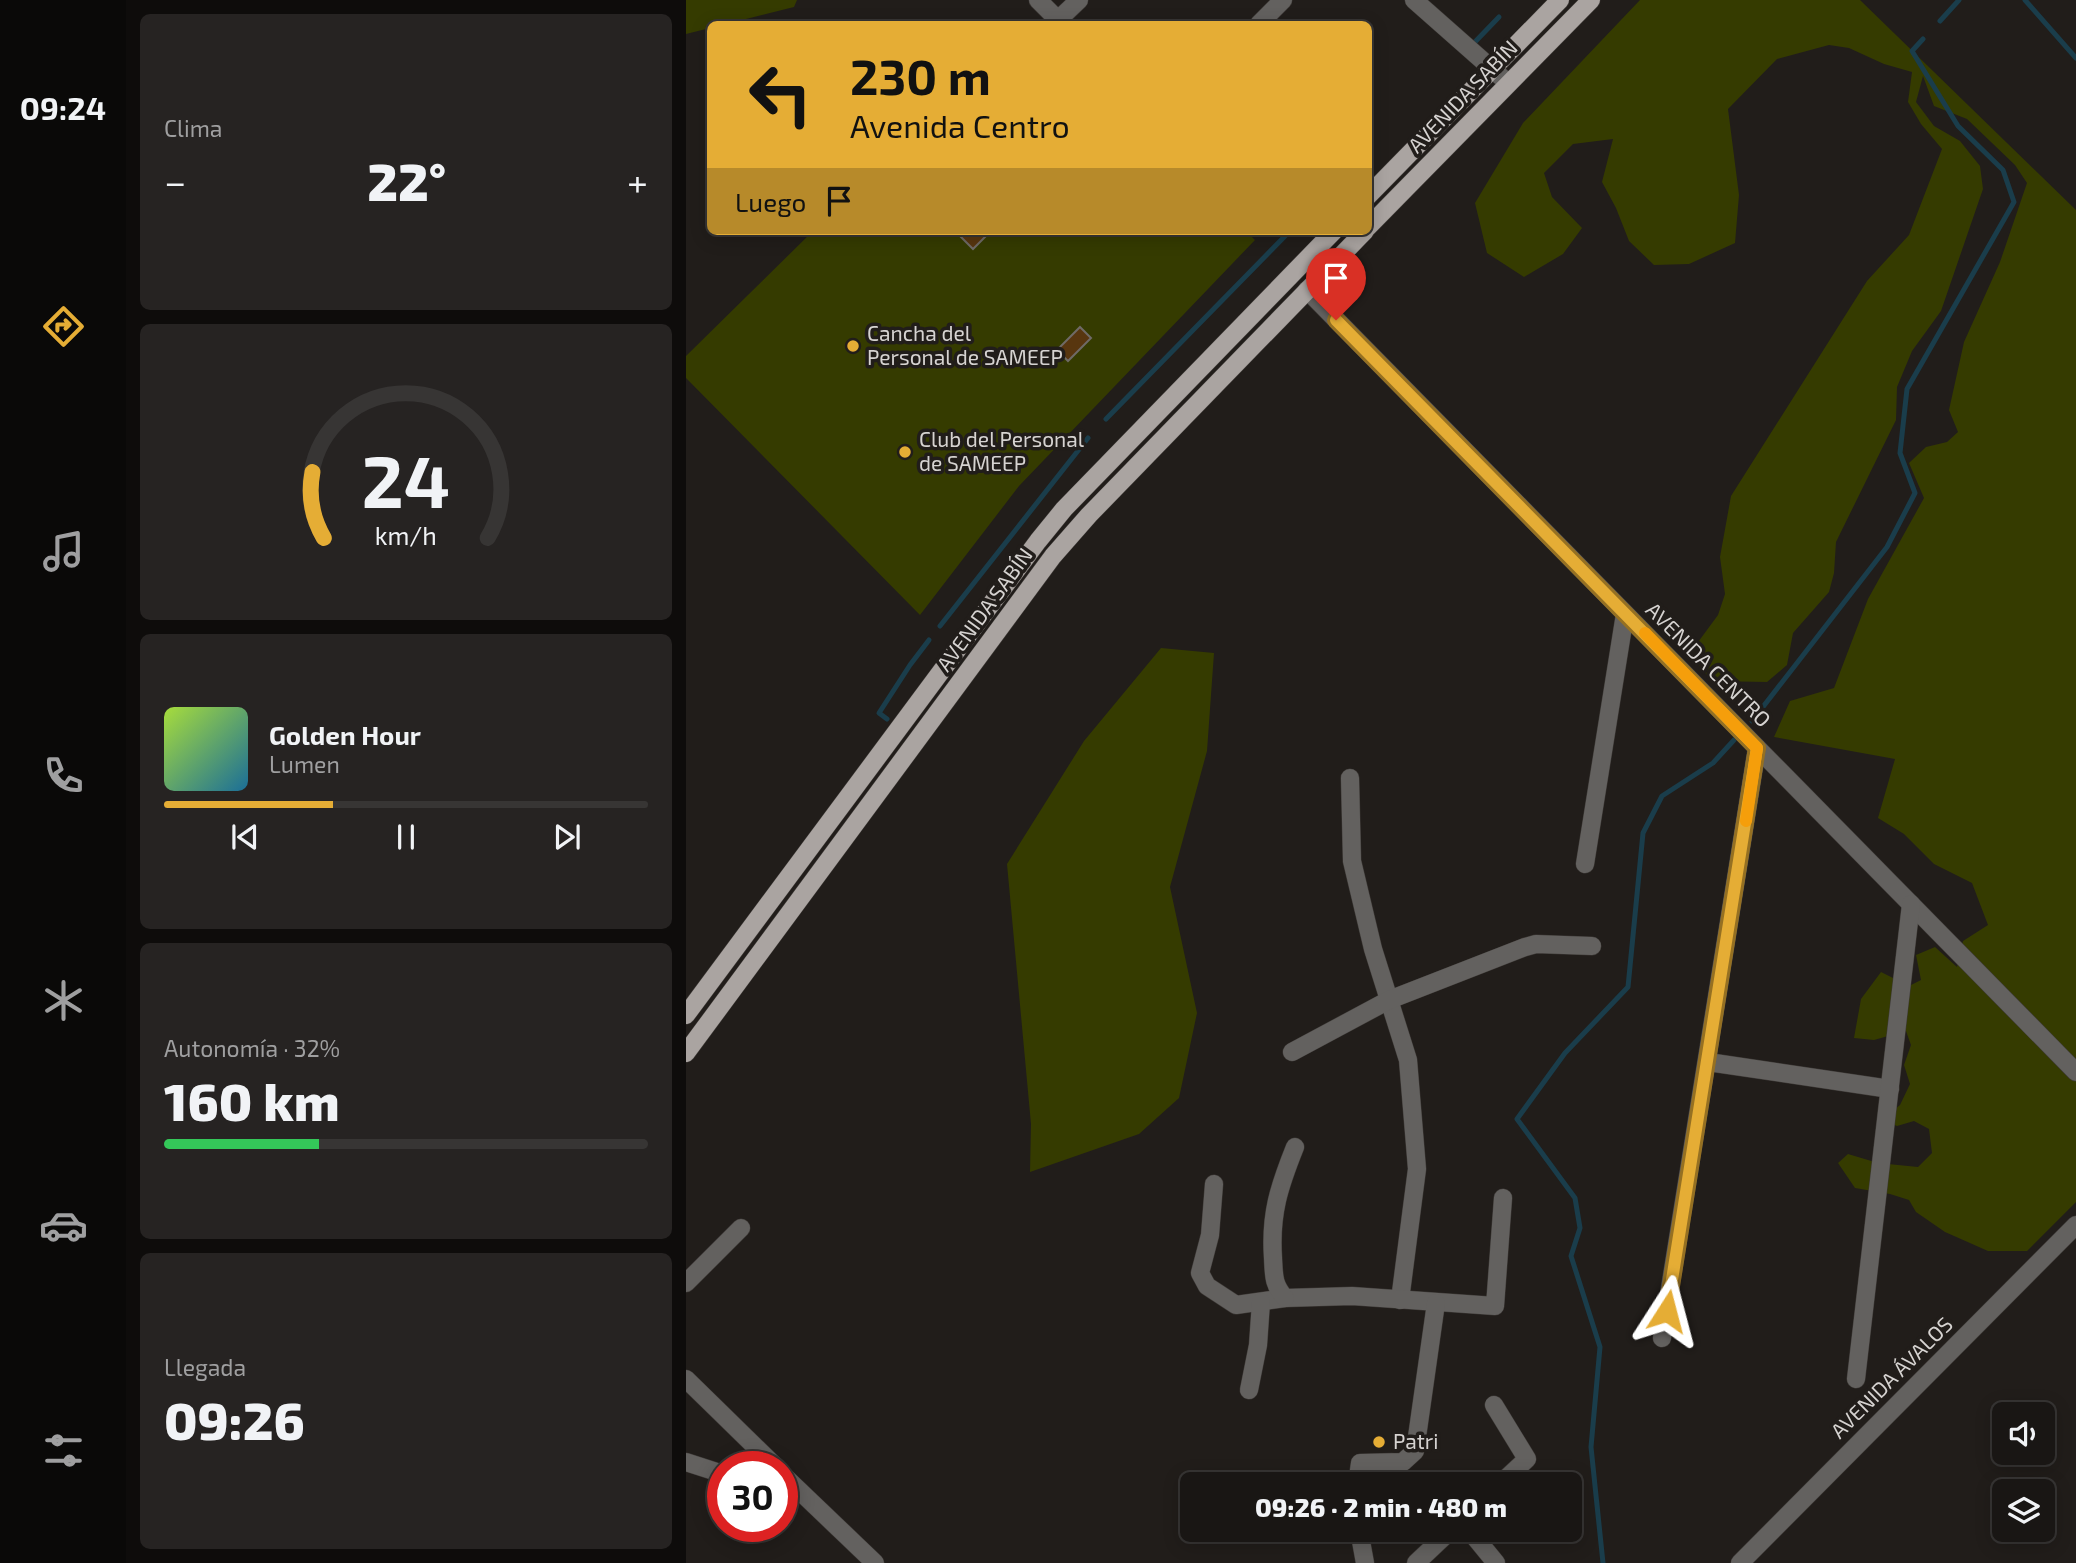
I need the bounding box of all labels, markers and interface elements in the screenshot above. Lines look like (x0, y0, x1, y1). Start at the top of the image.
street label: AVENIDA SABÍN (1402, 35, 1522, 157)
text: 230 m (850, 46, 991, 105)
icon: left (735, 49, 826, 140)
text: 09:24 (20, 88, 106, 126)
text: Avenida Centro (850, 106, 1070, 144)
text: Clima (164, 114, 222, 142)
text: 22° (367, 149, 446, 211)
text: − (164, 158, 186, 204)
text: + (627, 158, 648, 204)
icon: arrive (820, 182, 858, 220)
text: Luego (735, 186, 806, 217)
pin (1306, 248, 1366, 320)
icon: arrive (1317, 259, 1355, 297)
icon: directions (39, 302, 88, 351)
place label: Cancha del Personal de SAMEEP (867, 320, 1063, 369)
marker: Cancha del Personal de SAMEEP (845, 338, 861, 354)
place label: Club del Personal de SAMEEP (919, 426, 1085, 475)
text: 24 (362, 435, 450, 523)
marker: Club del Personal de SAMEEP (897, 444, 913, 460)
text: km/h (375, 519, 437, 549)
icon: music (39, 527, 88, 576)
street label: AVENIDA SABÍN (931, 543, 1037, 676)
street label: AVENIDA CENTRO (1642, 596, 1777, 731)
text: Golden Hour (269, 719, 421, 750)
text: Lumen (269, 750, 340, 778)
icon: phone (39, 751, 88, 800)
icon: previous (226, 818, 264, 856)
icon: pause (387, 818, 425, 856)
icon: next (548, 818, 586, 856)
icon: climate (39, 976, 88, 1025)
text: Autonomía · 32% (164, 1034, 340, 1062)
text: 160 km (164, 1069, 340, 1131)
icon: car (39, 1201, 88, 1250)
position arrow (1630, 1274, 1704, 1348)
street label: AVENIDA ÁVALOS (1825, 1311, 1957, 1443)
text: Llegada (164, 1353, 246, 1381)
text: 09:26 (164, 1388, 305, 1450)
map controls (1992, 1402, 2055, 1542)
button: sound (1992, 1402, 2055, 1465)
icon: filters (39, 1426, 88, 1475)
place label: Patri (1393, 1428, 1438, 1453)
marker: Patri (1371, 1434, 1387, 1450)
speed limit sign: 30 (707, 1451, 798, 1542)
button: layers (1992, 1479, 2055, 1542)
text: 09:26 · 2 min · 480 m (1255, 1491, 1507, 1522)

